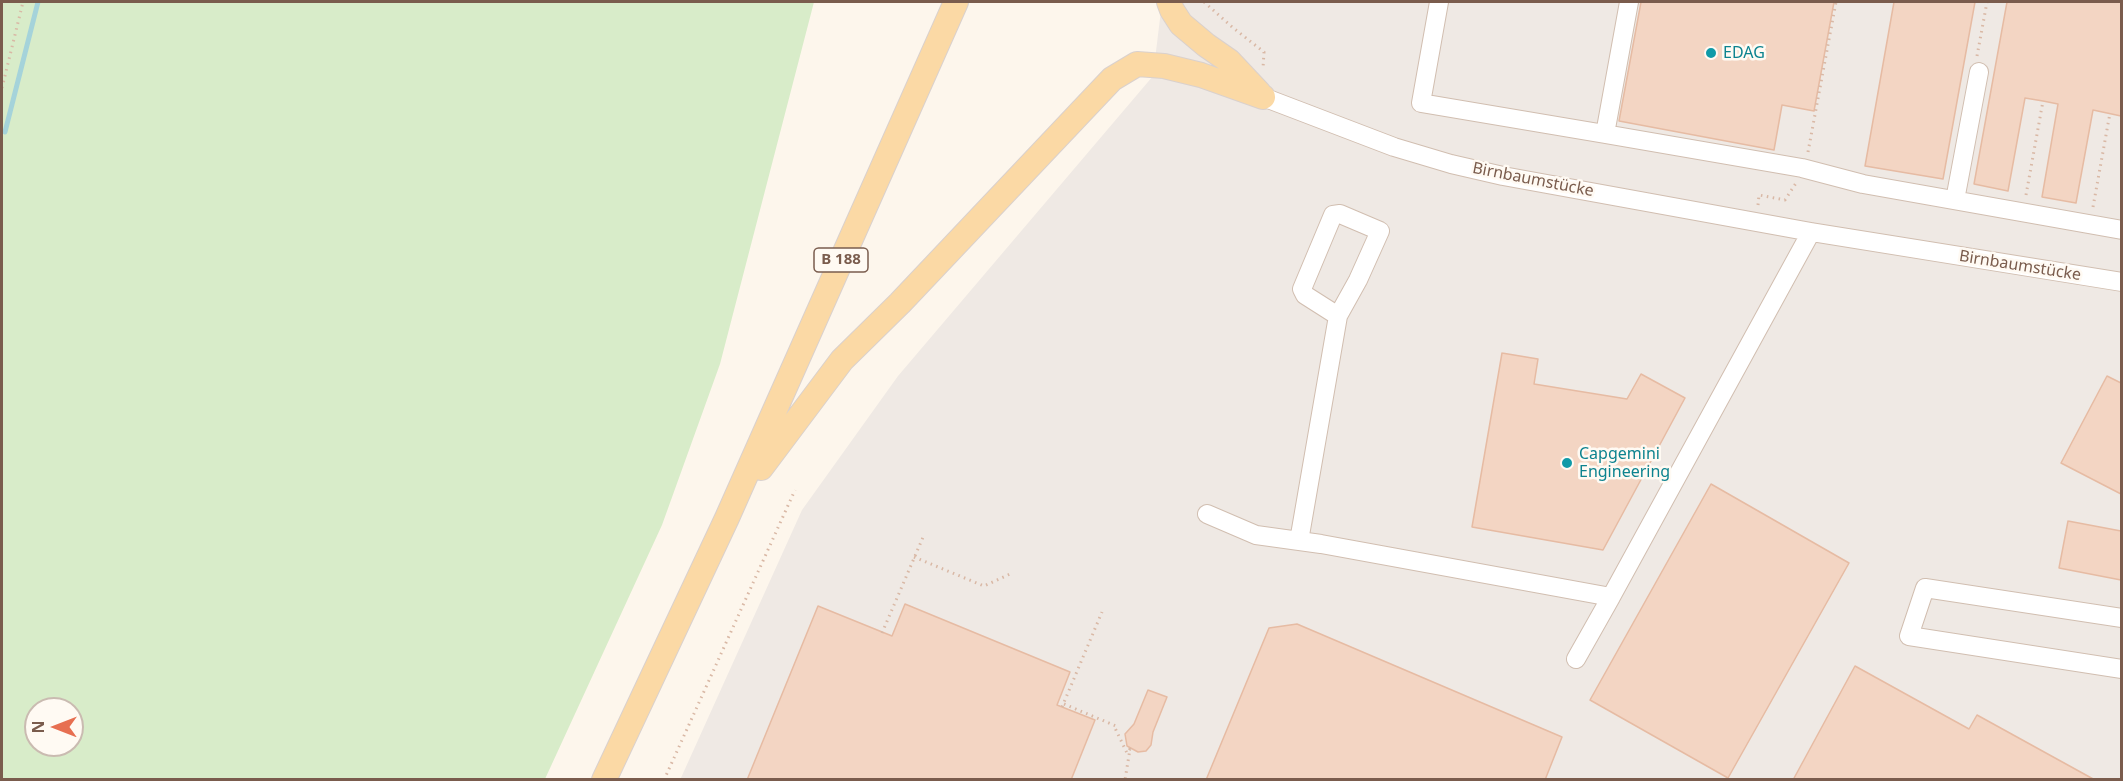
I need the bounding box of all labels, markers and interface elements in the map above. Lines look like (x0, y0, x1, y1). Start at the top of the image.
place label: EDAG (1723, 43, 1765, 63)
marker: EDAG (1704, 46, 1718, 60)
street label: Birnbaumstücke (1471, 159, 1595, 201)
street label: Birnbaumstücke (1958, 247, 2082, 285)
road number: B 188 (814, 248, 868, 272)
place label: Capgemini Engineering (1579, 444, 1670, 482)
marker: Capgemini Engineering (1560, 456, 1574, 470)
north arrow (24, 697, 84, 757)
text: N (27, 721, 49, 734)

